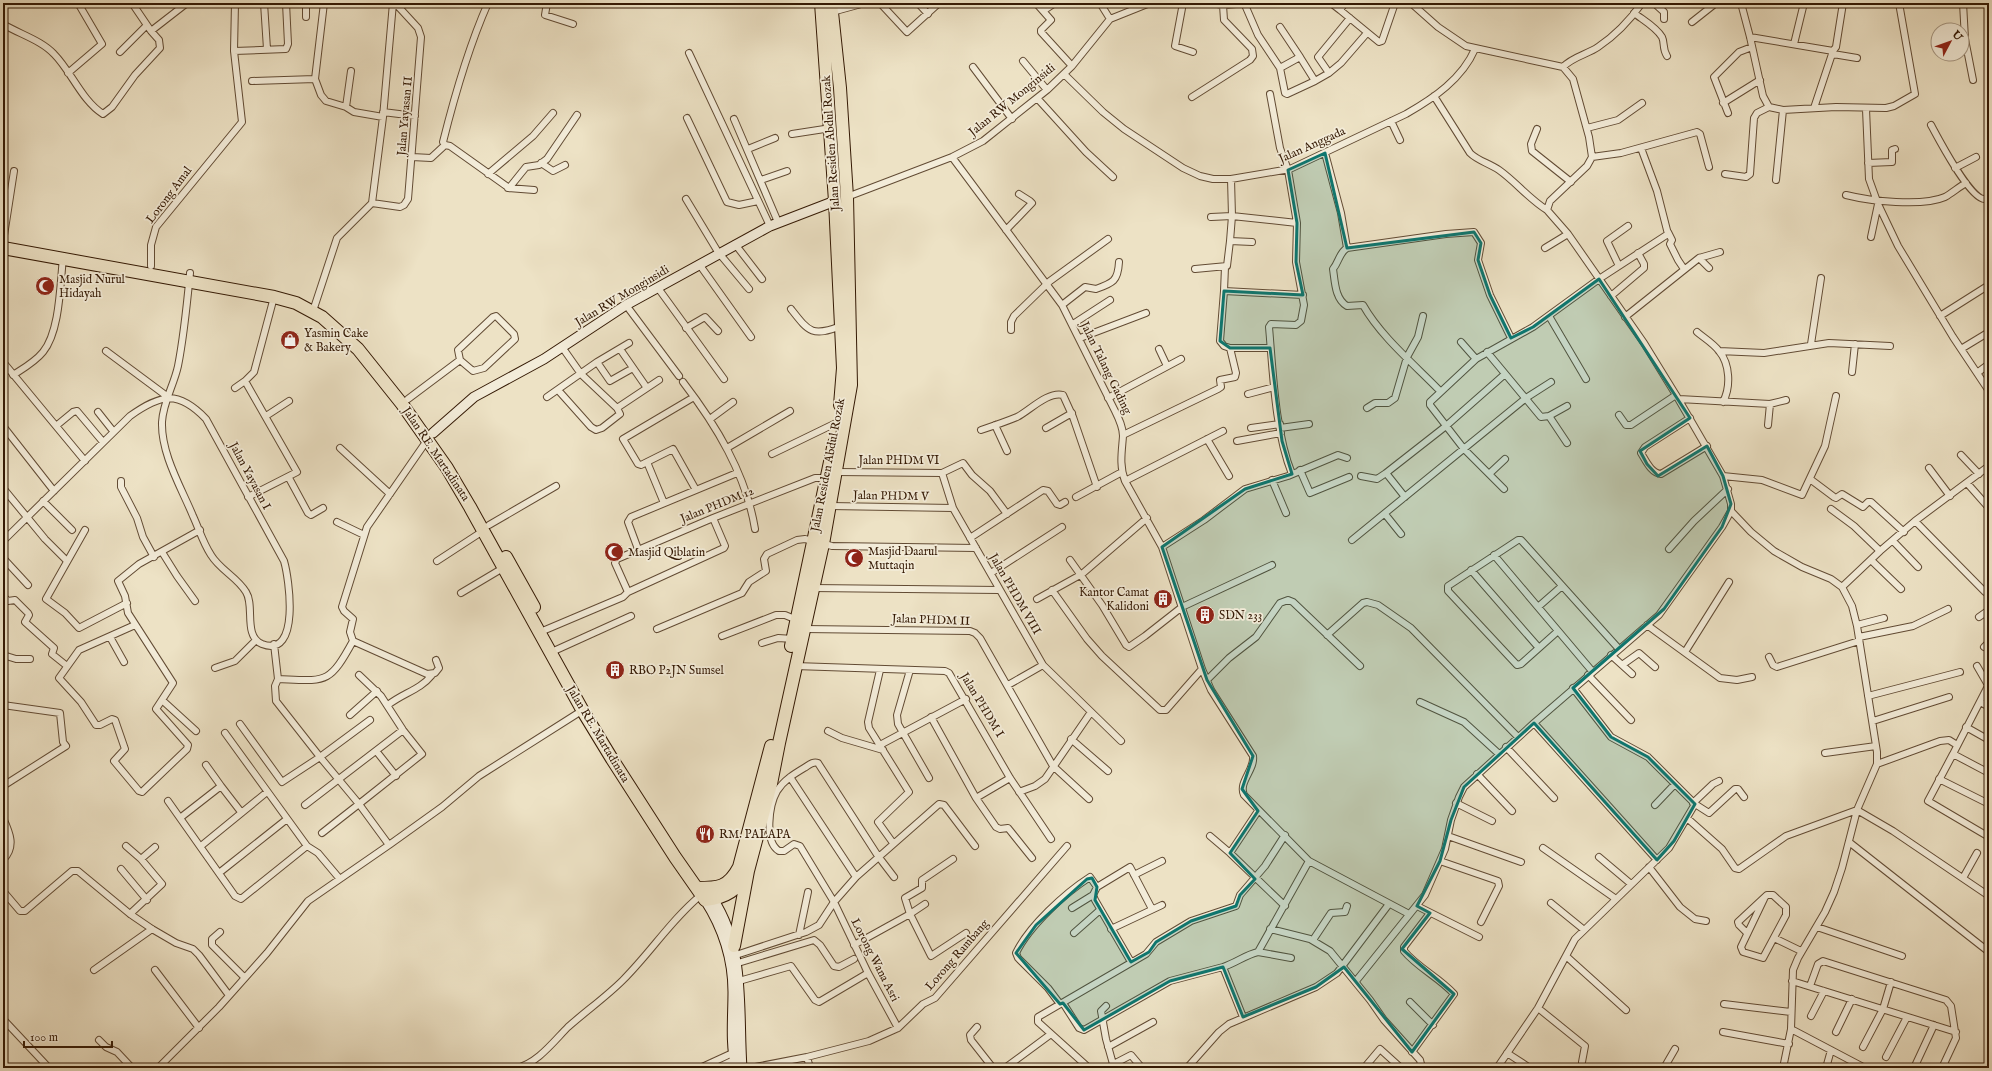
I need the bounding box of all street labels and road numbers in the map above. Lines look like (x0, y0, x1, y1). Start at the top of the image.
street label: Jalan RW Monginsidi (964, 60, 1059, 142)
street label: Jalan Residen Abdul Rozak (819, 74, 844, 213)
street label: Jalan Yayasan II (394, 76, 417, 159)
street label: Jalan Anggada (1274, 123, 1349, 168)
street label: Lorong Amal (143, 163, 196, 226)
street label: Jalan RW Monginsidi (571, 262, 672, 332)
street label: Jalan Talang Gading (1075, 317, 1135, 418)
street label: Jalan Residen Abdul Rozak (807, 396, 849, 535)
street label: Jalan RE. Martadinata (397, 402, 474, 505)
street label: Jalan Yayasan I (224, 438, 274, 513)
street label: Jalan PHDM VI (857, 453, 939, 469)
street label: Jalan PHDM 12 (676, 483, 757, 528)
street label: Jalan PHDM V (851, 488, 930, 505)
street label: Jalan PHDM VIII (984, 549, 1044, 638)
street label: Jalan PHDM II (890, 611, 970, 630)
street label: Jalan PHDM I (955, 668, 1007, 741)
street label: Jalan RE. Martadinata (561, 681, 633, 786)
street label: Lorong Wana Asri (848, 916, 902, 1004)
street label: Lorong Rambang (922, 916, 992, 994)

